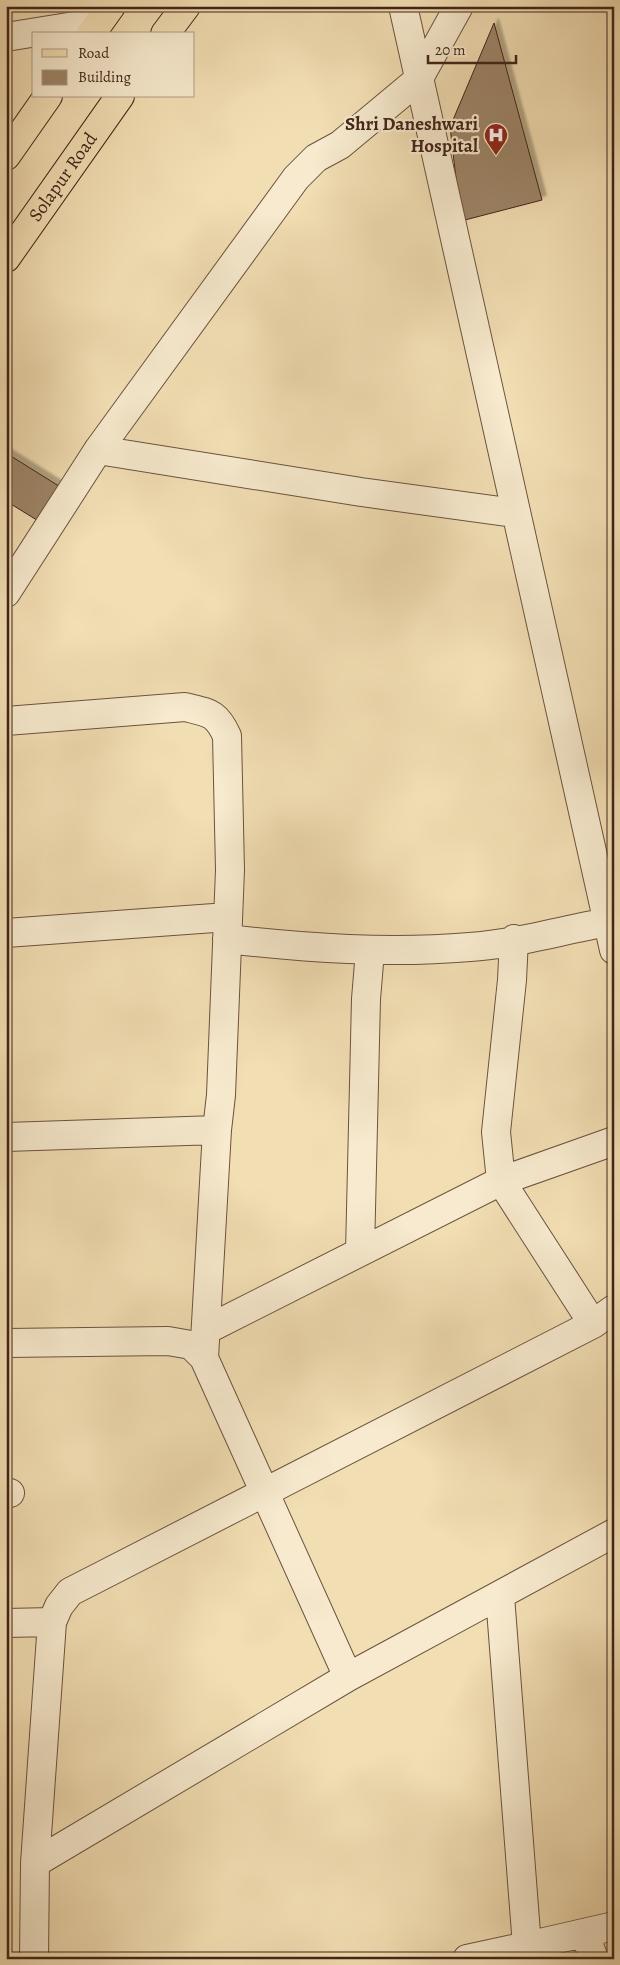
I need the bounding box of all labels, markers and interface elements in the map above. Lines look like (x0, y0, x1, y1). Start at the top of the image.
legend (32, 32, 195, 98)
scale bar (428, 32, 515, 64)
text: 20 m (435, 40, 466, 60)
text: Road (78, 43, 110, 63)
text: Building (78, 67, 131, 87)
place label: Shri Daneshwari Hospital (345, 111, 478, 159)
hospital icon: Shri Daneshwari Hospital (483, 122, 509, 156)
street label: Solapur Road (23, 127, 104, 227)

